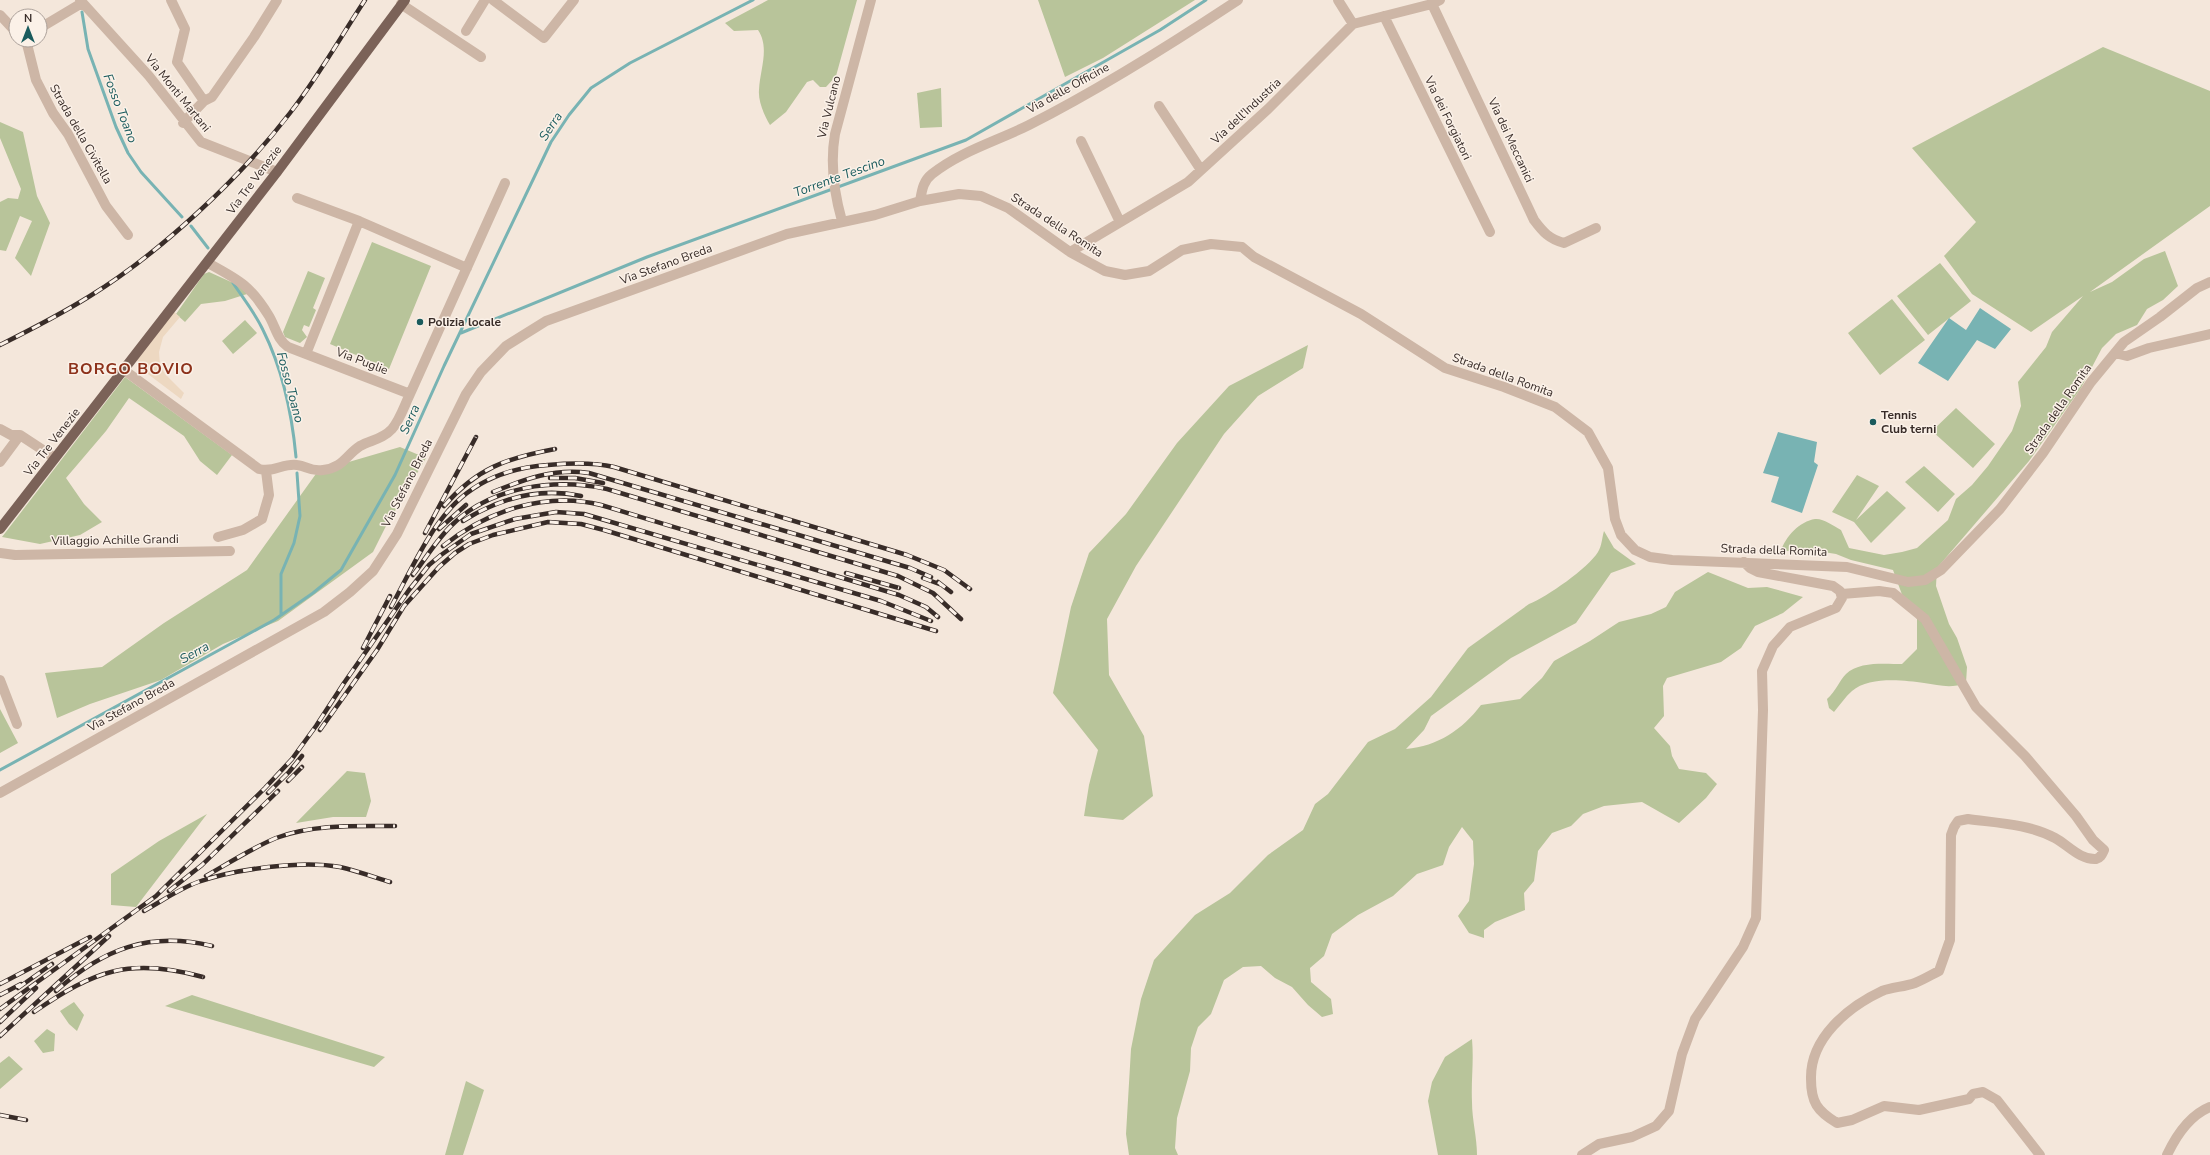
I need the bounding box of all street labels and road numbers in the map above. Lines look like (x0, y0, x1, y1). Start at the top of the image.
street label: Via Monti Martani (141, 50, 214, 135)
street label: Via delle Officine (1023, 59, 1112, 118)
street label: Via dei Forgiatori (1420, 73, 1475, 162)
street label: Via Vulcano (813, 74, 845, 141)
street label: Via dell'Industria (1207, 74, 1284, 148)
street label: Strada della Civitella (46, 81, 116, 187)
street label: Via dei Meccanici (1484, 94, 1538, 185)
street label: Via Tre Venezie (222, 142, 285, 218)
street label: Strada della Romita (1008, 189, 1106, 261)
street label: Via Stefano Breda (617, 240, 714, 289)
street label: Via Puglie (333, 343, 390, 378)
street label: Strada della Romita (1450, 349, 1556, 401)
street label: Strada della Romita (2021, 361, 2095, 457)
street label: Via Tre Venezie (20, 405, 84, 480)
street label: Via Stefano Breda (377, 436, 436, 531)
street label: Villaggio Achille Grandi (50, 531, 179, 549)
street label: Strada della Romita (1720, 540, 1828, 560)
street label: Via Stefano Breda (84, 674, 177, 736)

